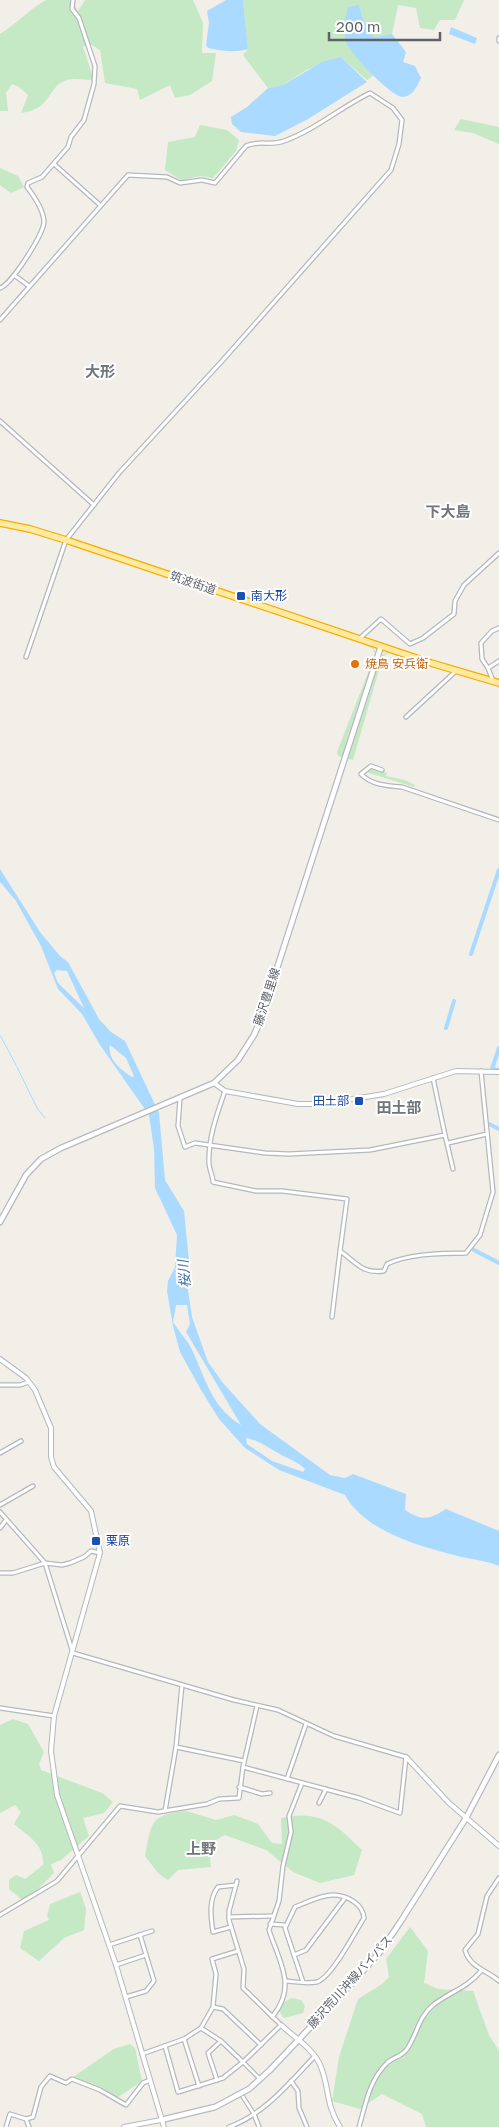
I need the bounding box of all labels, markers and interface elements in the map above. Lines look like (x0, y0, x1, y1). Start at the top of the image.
scale bar (329, 10, 440, 42)
text: 200 m (336, 17, 380, 35)
district label: 大形 (85, 362, 115, 380)
district label: 下大島 (425, 502, 471, 520)
street label: 筑波街道 (168, 568, 218, 597)
place label: 南大形 (251, 588, 287, 603)
marker: 南大形 (235, 590, 247, 602)
place label: 焼鳥 安兵衛 (365, 656, 428, 671)
marker: 焼鳥 安兵衛 (349, 658, 361, 670)
street label: 藤沢豊里線 (250, 966, 283, 1028)
place label: 田土部 (313, 1093, 349, 1108)
marker: 田土部 (353, 1095, 365, 1107)
district label: 田土部 (376, 1098, 422, 1116)
water label: 桜川 (174, 1257, 193, 1289)
place label: 栗原 (106, 1533, 130, 1548)
marker: 栗原 (90, 1535, 102, 1547)
district label: 上野 (186, 1839, 216, 1857)
street label: 藤沢荒川沖線バイパス (304, 1932, 395, 2031)

